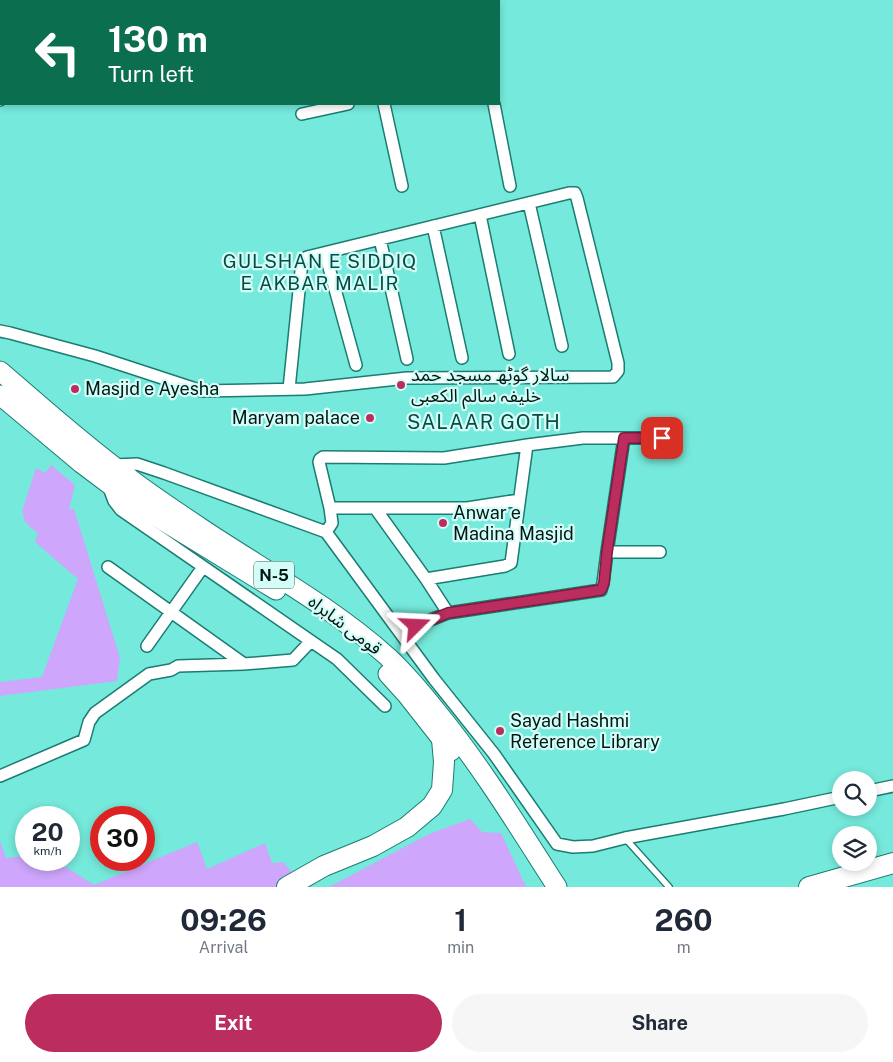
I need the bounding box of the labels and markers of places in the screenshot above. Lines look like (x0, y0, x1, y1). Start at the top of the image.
place label: سالار گوٹھ مسجد حمد خلیفہ سالم الکعبی (411, 364, 569, 409)
place label: Masjid e Ayesha (85, 378, 219, 399)
marker: سالار گوٹھ مسجد حمد خلیفہ سالم الکعبی (395, 379, 407, 391)
marker: Masjid e Ayesha (69, 383, 81, 395)
place label: Maryam palace (232, 407, 360, 428)
marker: Maryam palace (364, 412, 376, 424)
pin (641, 417, 683, 459)
place label: Anwar e Madina Masjid (453, 502, 574, 544)
marker: Anwar e Madina Masjid (437, 517, 449, 529)
place label: Sayad Hashmi Reference Library (510, 710, 660, 752)
marker: Sayad Hashmi Reference Library (494, 725, 506, 737)

